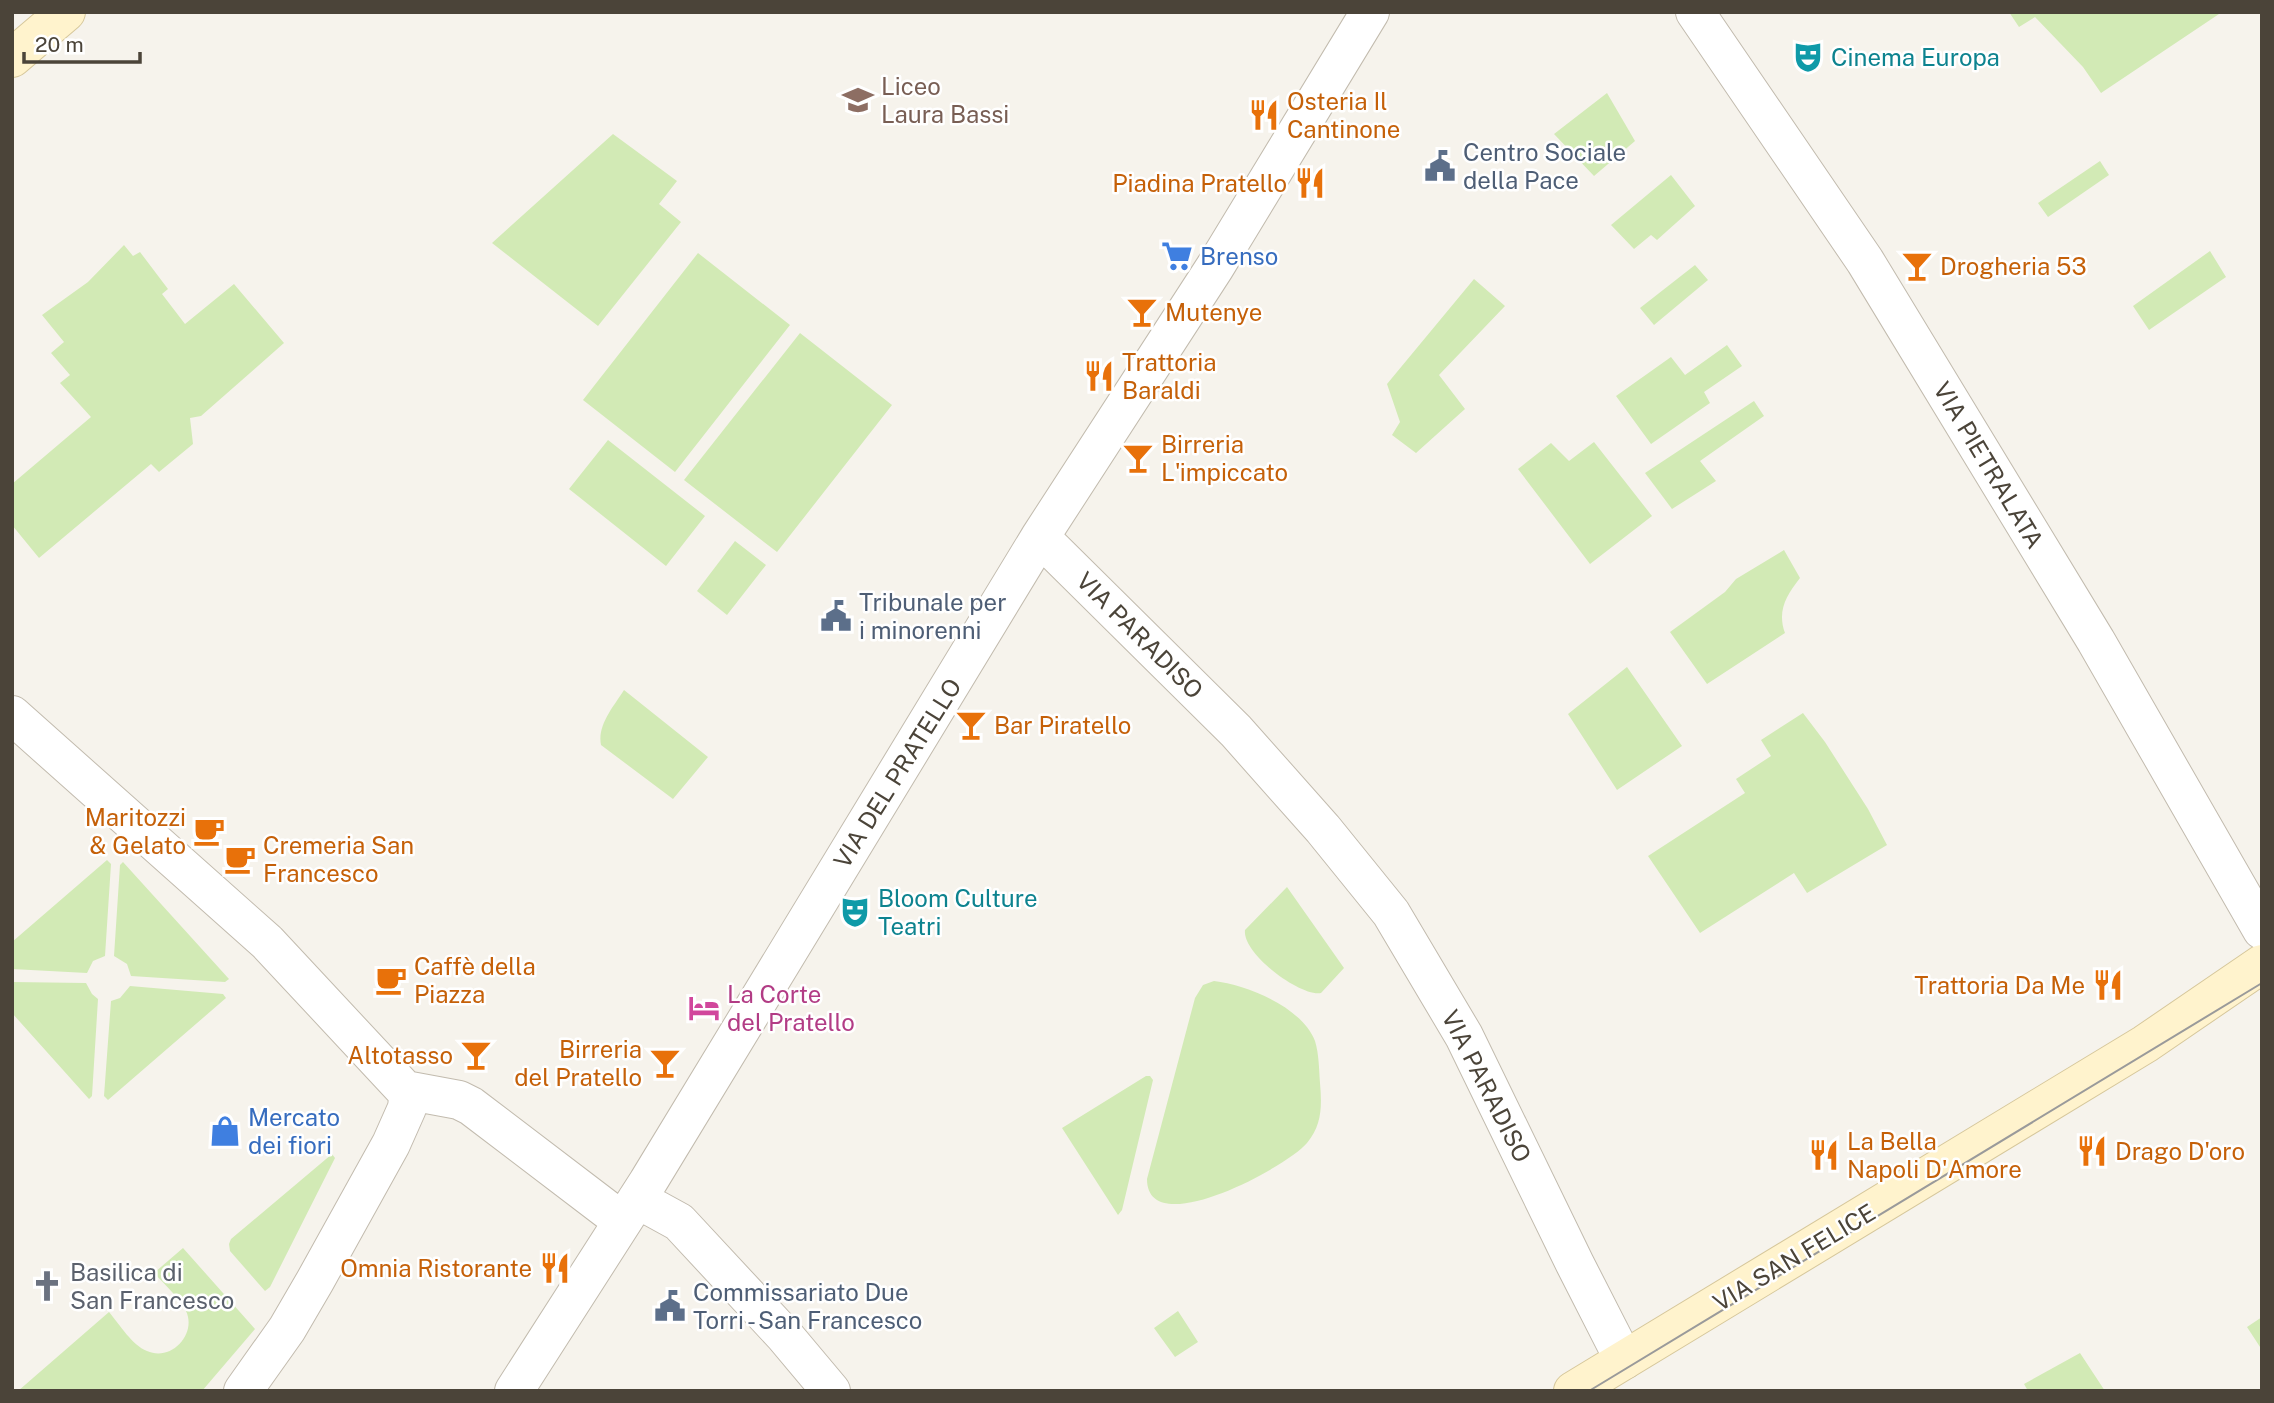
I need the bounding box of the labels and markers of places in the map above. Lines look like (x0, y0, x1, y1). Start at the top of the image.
theatre icon: Cinema Europa (1791, 40, 1825, 74)
place label: Cinema Europa (1831, 43, 2000, 71)
place label: Liceo Laura Bassi (881, 72, 1009, 128)
school or university icon: Liceo Laura Bassi (841, 83, 875, 117)
place label: Osteria Il Cantinone (1287, 87, 1400, 143)
restaurant icon: Osteria Il Cantinone (1247, 98, 1281, 132)
place label: Centro Sociale della Pace (1463, 138, 1626, 194)
public building icon: Centro Sociale della Pace (1423, 149, 1457, 183)
restaurant icon: Piadina Pratello (1293, 166, 1327, 200)
place label: Piadina Pratello (1112, 169, 1287, 197)
supermarket icon: Brenso (1160, 239, 1194, 273)
place label: Brenso (1200, 242, 1278, 270)
bar icon: Drogheria 53 (1900, 249, 1934, 283)
place label: Drogheria 53 (1940, 252, 2087, 280)
bar icon: Mutenye (1125, 295, 1159, 329)
place label: Mutenye (1165, 298, 1262, 326)
place label: Trattoria Baraldi (1122, 348, 1217, 404)
restaurant icon: Trattoria Baraldi (1082, 359, 1116, 393)
place label: Birreria L'impiccato (1161, 430, 1288, 486)
bar icon: Birreria L'impiccato (1121, 441, 1155, 475)
place label: Tribunale per i minorenni (859, 588, 1007, 644)
public building icon: Tribunale per i minorenni (819, 599, 853, 633)
bar icon: Bar Piratello (954, 708, 988, 742)
place label: Bar Piratello (994, 711, 1131, 739)
place label: Maritozzi & Gelato (85, 803, 186, 859)
cafe icon: Maritozzi & Gelato (192, 814, 226, 848)
place label: Cremeria San Francesco (263, 831, 414, 887)
cafe icon: Cremeria San Francesco (223, 842, 257, 876)
place label: Bloom Culture Teatri (878, 884, 1038, 940)
theatre icon: Bloom Culture Teatri (838, 895, 872, 929)
place label: Caffè della Piazza (414, 952, 536, 1008)
cafe icon: Caffè della Piazza (374, 963, 408, 997)
restaurant icon: Trattoria Da Me (2091, 968, 2125, 1002)
place label: Trattoria Da Me (1914, 971, 2085, 999)
place label: La Corte del Pratello (727, 980, 855, 1036)
hotel icon: La Corte del Pratello (687, 991, 721, 1025)
place label: Birreria del Pratello (514, 1035, 642, 1091)
bar icon: Altotasso (459, 1038, 493, 1072)
place label: Altotasso (347, 1041, 453, 1069)
bar icon: Birreria del Pratello (648, 1046, 682, 1080)
place label: Mercato dei fiori (248, 1103, 340, 1159)
shop icon: Mercato dei fiori (208, 1114, 242, 1148)
place label: La Bella Napoli D'Amore (1847, 1127, 2022, 1183)
restaurant icon: Drago D'oro (2075, 1134, 2109, 1168)
place label: Drago D'oro (2115, 1137, 2245, 1165)
restaurant icon: La Bella Napoli D'Amore (1807, 1138, 1841, 1172)
restaurant icon: Omnia Ristorante (538, 1251, 572, 1285)
place label: Omnia Ristorante (340, 1254, 532, 1282)
place label: Basilica di San Francesco (70, 1258, 234, 1314)
church icon: Basilica di San Francesco (30, 1269, 64, 1303)
place label: Commissariato Due Torri - San Francesco (693, 1278, 922, 1334)
public building icon: Commissariato Due Torri - San Francesco (653, 1289, 687, 1323)

